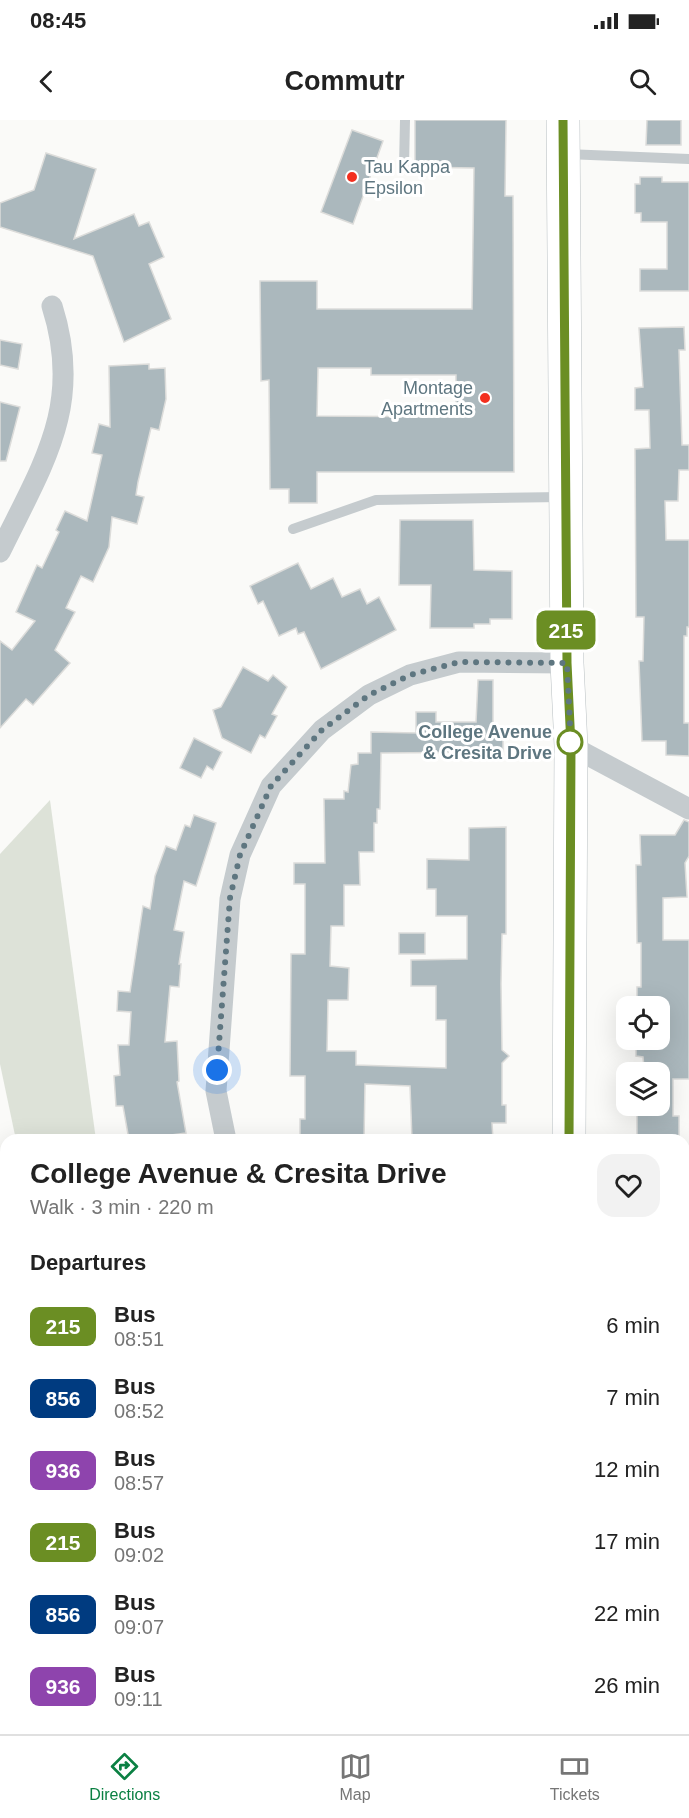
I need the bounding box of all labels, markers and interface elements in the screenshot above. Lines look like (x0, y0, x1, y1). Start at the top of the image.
text: 08:45 (30, 8, 86, 33)
icon: back (30, 65, 63, 98)
icon: search (626, 65, 659, 98)
text: Commutr (285, 66, 405, 96)
place label: Tau Kappa Epsilon (364, 157, 451, 198)
marker: Tau Kappa Epsilon (345, 170, 359, 184)
place label: Montage Apartments (381, 378, 473, 419)
marker: Montage Apartments (478, 391, 492, 405)
line badge: 215 (532, 610, 600, 650)
text: 215 (548, 619, 584, 642)
place label: College Avenue & Cresita Drive (418, 722, 552, 763)
marker: College Avenue & Cresita Drive (557, 729, 583, 755)
map controls (616, 996, 670, 1116)
button: locate (616, 996, 670, 1050)
your location (202, 1055, 232, 1085)
button: layers (616, 1062, 670, 1116)
button: heart (597, 1154, 660, 1217)
text: College Avenue & Cresita Drive (30, 1158, 447, 1189)
text: Walk · 3 min · 220 m (30, 1196, 214, 1218)
text: Departures (30, 1250, 146, 1275)
text: Bus (114, 1302, 156, 1327)
text: 6 min (606, 1313, 660, 1338)
text: 215 (45, 1315, 81, 1338)
text: 08:51 (114, 1328, 164, 1350)
text: Bus (114, 1374, 156, 1399)
text: 7 min (606, 1385, 660, 1410)
text: 856 (45, 1387, 81, 1410)
text: 08:52 (114, 1400, 164, 1422)
text: Bus (114, 1446, 156, 1471)
text: 12 min (594, 1457, 660, 1482)
text: 936 (45, 1459, 81, 1482)
text: 08:57 (114, 1472, 164, 1494)
text: Bus (114, 1518, 156, 1543)
text: 17 min (594, 1529, 660, 1554)
text: 215 (45, 1531, 81, 1554)
text: 09:02 (114, 1544, 164, 1566)
text: Bus (114, 1590, 156, 1615)
text: 22 min (594, 1601, 660, 1626)
text: 856 (45, 1603, 81, 1626)
text: 09:07 (114, 1616, 164, 1638)
text: Bus (114, 1662, 156, 1687)
text: 26 min (594, 1673, 660, 1698)
text: 936 (45, 1675, 81, 1698)
text: 09:11 (114, 1688, 163, 1710)
tab: Directions (89, 1750, 160, 1804)
tab: Map (339, 1750, 372, 1804)
tab: Tickets (550, 1750, 600, 1804)

